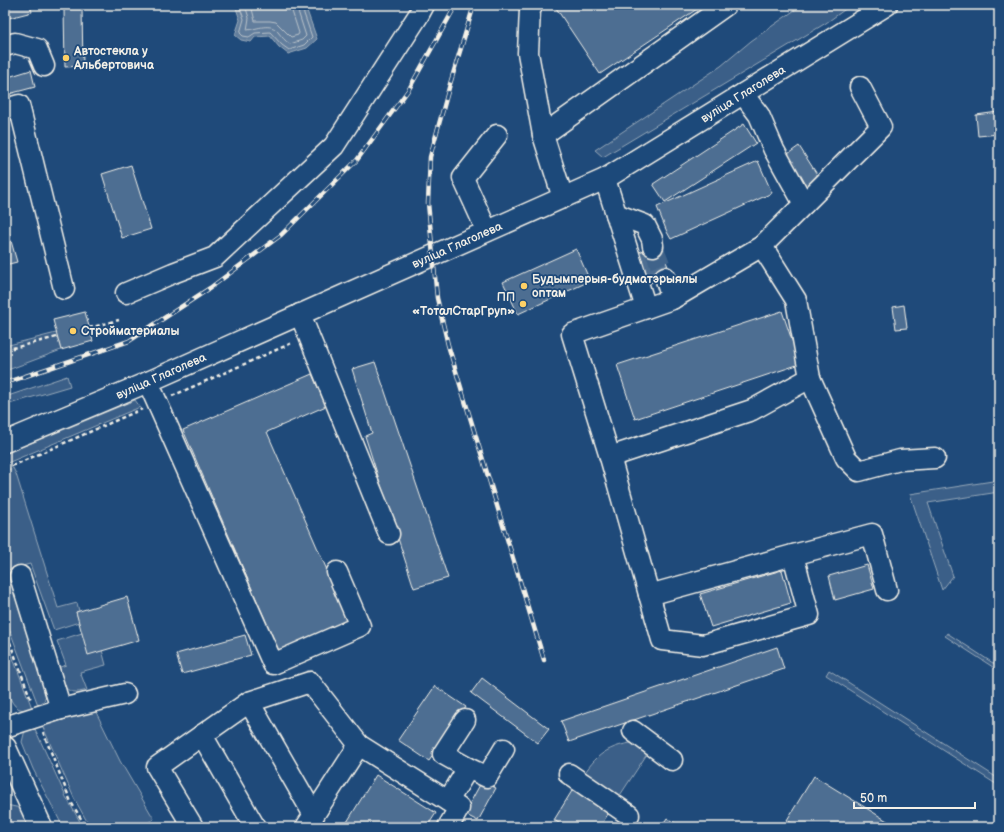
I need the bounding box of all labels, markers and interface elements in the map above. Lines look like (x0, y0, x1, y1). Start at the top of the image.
place label: Автостекла у Альбертовича (73, 44, 155, 73)
marker: Автостекла у Альбертовича (61, 53, 71, 63)
street label: вуліца Глаголева (698, 62, 788, 126)
street label: вуліца Глаголева (410, 219, 505, 272)
place label: Будымперыя-будматэрыялы оптам (532, 272, 698, 301)
marker: Будымперыя-будматэрыялы оптам (519, 281, 529, 291)
place label: ПП «ТоталСтарГруп» (412, 290, 515, 319)
marker: ПП «ТоталСтарГруп» (518, 299, 528, 309)
place label: Стройматериалы (81, 324, 180, 339)
marker: Стройматериалы (68, 326, 78, 336)
street label: вуліца Глаголева (114, 350, 209, 403)
scale bar (854, 784, 975, 810)
text: 50 m (860, 791, 887, 806)

